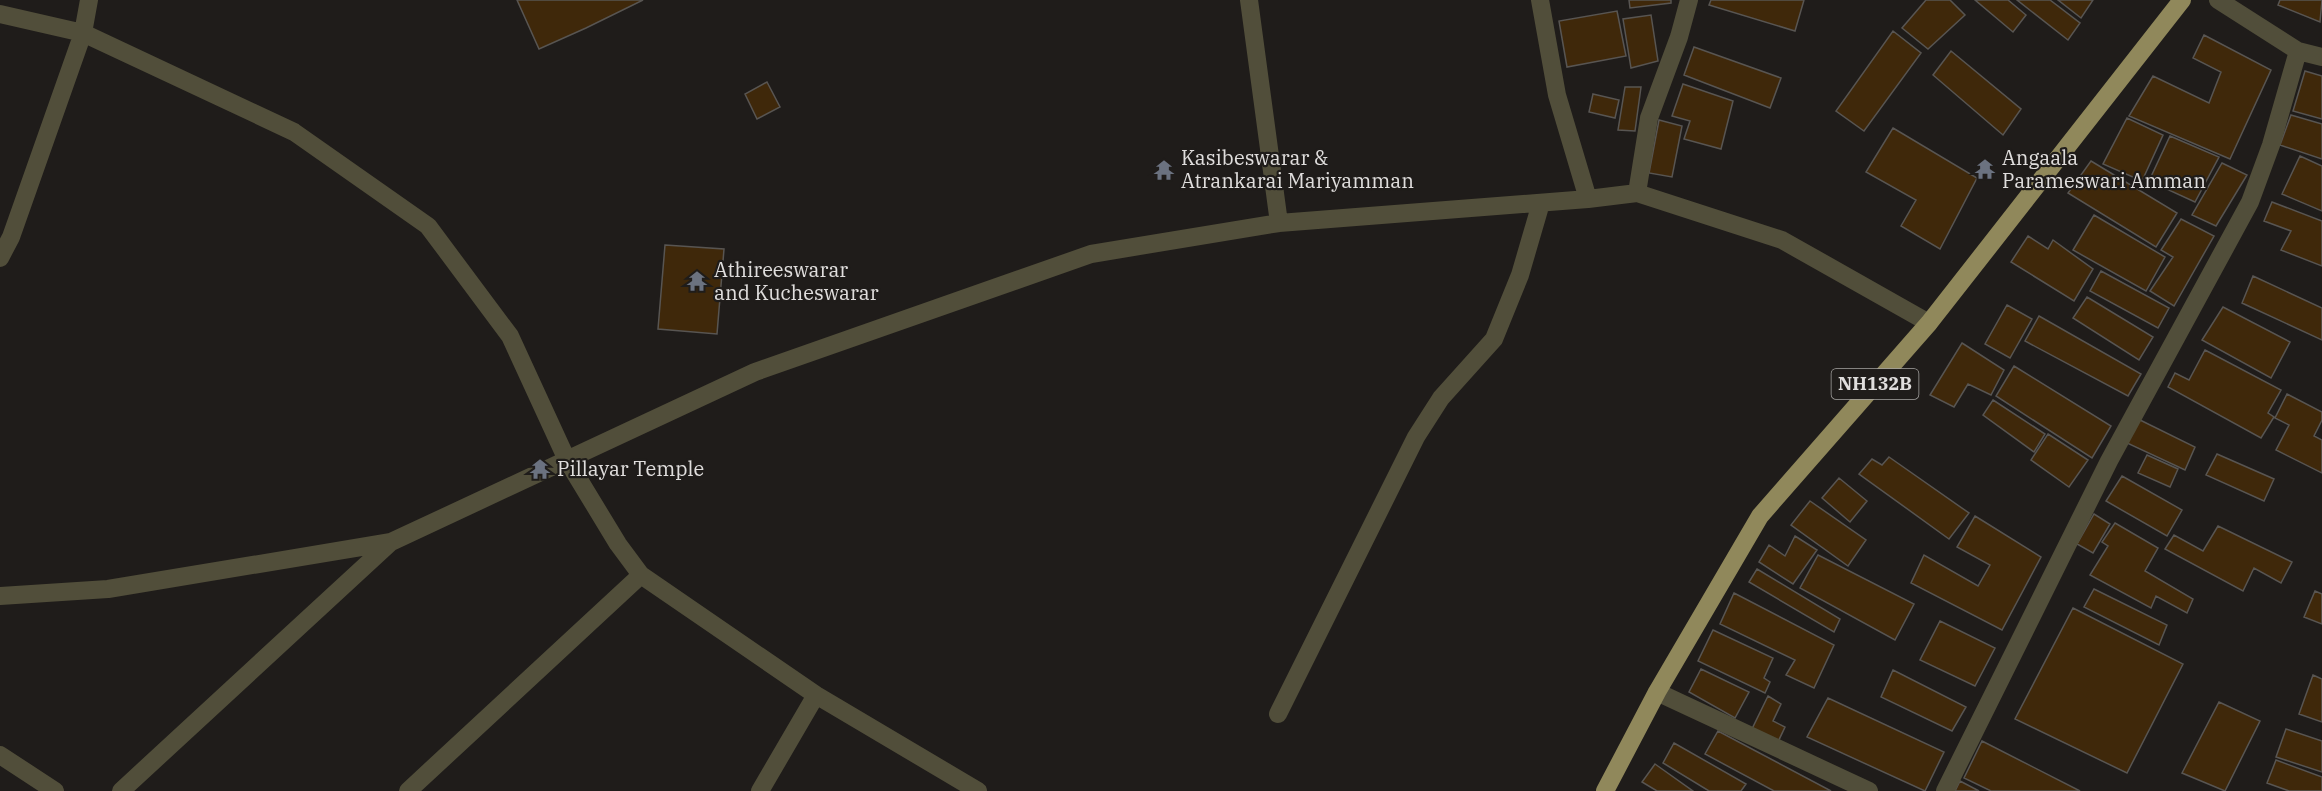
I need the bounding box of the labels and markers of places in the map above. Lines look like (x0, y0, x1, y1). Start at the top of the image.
place label: Kasibeswarar & Atrankarai Mariyamman (1181, 144, 1414, 194)
place label: Angaala Parameswari Amman (2002, 144, 2206, 194)
temple icon: Angaala Parameswari Amman (1973, 157, 1997, 181)
temple icon: Kasibeswarar & Atrankarai Mariyamman (1152, 158, 1176, 182)
place label: Athireeswarar and Kucheswarar (714, 256, 879, 306)
temple icon: Athireeswarar and Kucheswarar (685, 269, 709, 293)
place label: Pillayar Temple (557, 455, 704, 482)
temple icon: Pillayar Temple (528, 457, 552, 481)

